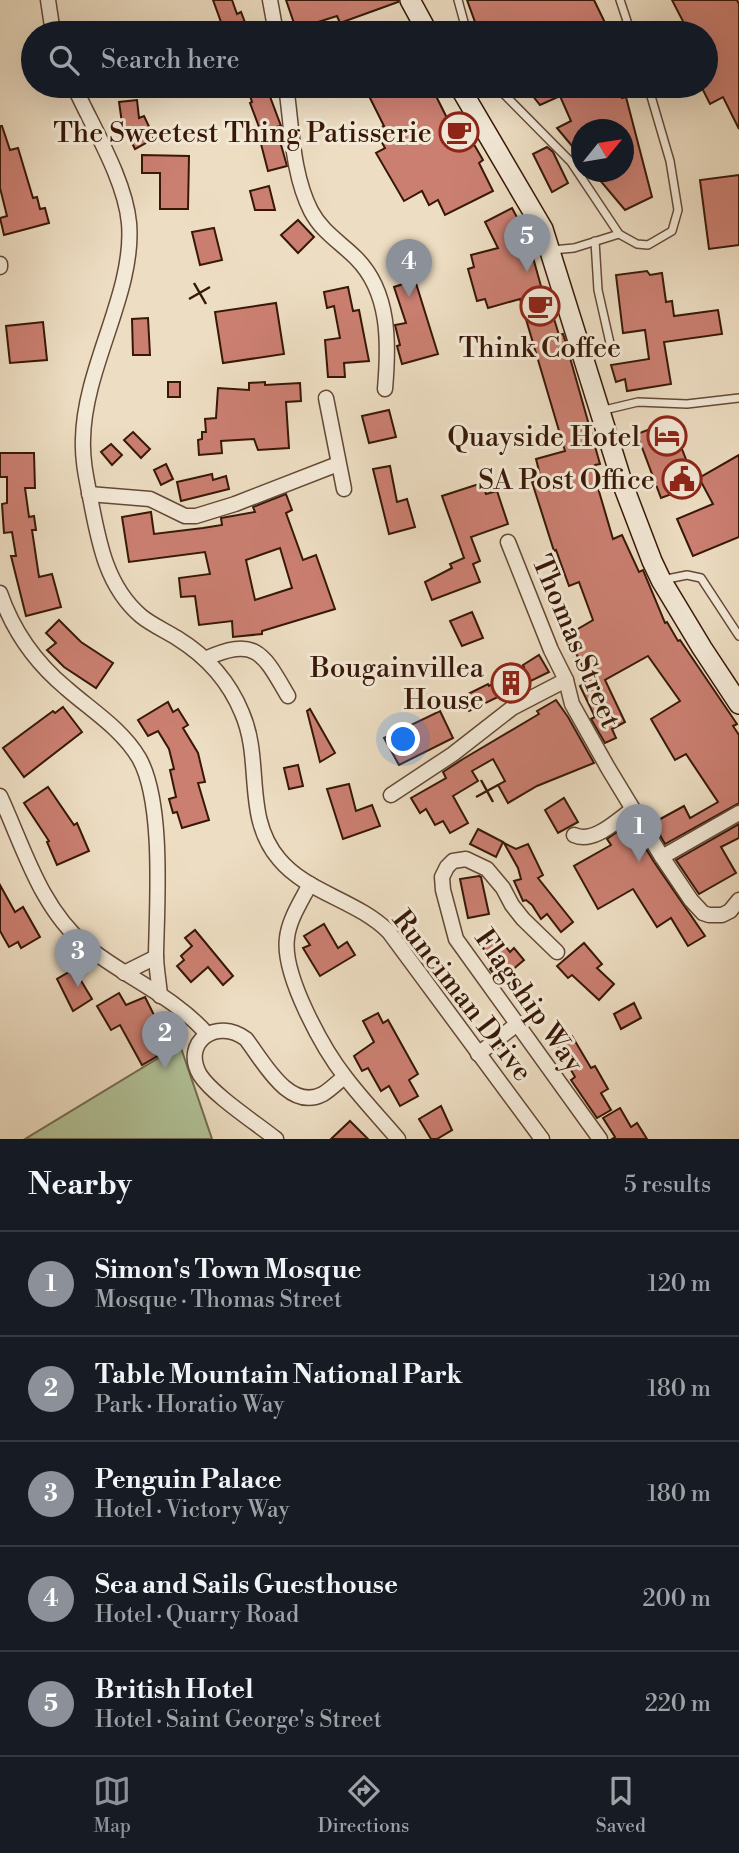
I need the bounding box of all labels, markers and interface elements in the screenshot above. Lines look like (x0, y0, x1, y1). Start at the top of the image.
search box (21, 21, 718, 98)
icon: search (45, 41, 83, 79)
text: Search here (101, 44, 240, 76)
cafe icon: The Sweetest Thing Patisserie (438, 111, 480, 153)
place label: The Sweetest Thing Patisserie (53, 116, 432, 151)
north arrow (571, 119, 634, 182)
pin: 5 (504, 214, 550, 272)
pin: 4 (386, 239, 432, 297)
cafe icon: Think Coffee (519, 285, 561, 327)
place label: Think Coffee (459, 331, 621, 366)
hotel icon: Quayside Hotel (646, 415, 688, 457)
place label: Quayside Hotel (447, 420, 640, 455)
public building icon: SA Post Office (661, 458, 703, 500)
place label: SA Post Office (478, 463, 655, 498)
street label: Thomas Street (523, 550, 628, 733)
place label: Bougainvillea House (309, 651, 485, 718)
building icon: Bougainvillea House (490, 662, 532, 704)
your location (386, 722, 420, 756)
pin: 1 (616, 804, 662, 862)
street label: Runciman Drive (384, 903, 540, 1089)
street label: Flagship Way (467, 923, 591, 1079)
pin: 3 (55, 929, 101, 987)
pin: 2 (142, 1011, 188, 1069)
text: Nearby (28, 1166, 132, 1204)
text: 5 results (624, 1171, 711, 1199)
text: Simon's Town Mosque (95, 1254, 362, 1286)
text: 1 (45, 1270, 57, 1298)
text: 120 m (647, 1270, 711, 1298)
text: Mosque · Thomas Street (95, 1286, 342, 1314)
text: Table Mountain National Park (95, 1359, 462, 1391)
text: 2 (44, 1375, 58, 1403)
text: 180 m (647, 1375, 711, 1403)
text: Park · Horatio Way (95, 1391, 284, 1419)
text: Penguin Palace (95, 1464, 282, 1496)
text: 3 (44, 1480, 58, 1508)
text: 180 m (647, 1480, 711, 1508)
text: Hotel · Victory Way (95, 1496, 290, 1524)
text: Sea and Sails Guesthouse (95, 1569, 398, 1601)
text: 4 (43, 1585, 59, 1613)
text: 200 m (643, 1585, 711, 1613)
text: Hotel · Quarry Road (95, 1601, 299, 1629)
text: British Hotel (95, 1674, 254, 1706)
text: 5 (44, 1690, 58, 1718)
text: 220 m (645, 1690, 711, 1718)
text: Hotel · Saint George's Street (95, 1706, 382, 1734)
tab: Map (93, 1772, 131, 1838)
tab: Directions (318, 1772, 409, 1838)
tab: Saved (596, 1772, 646, 1838)

